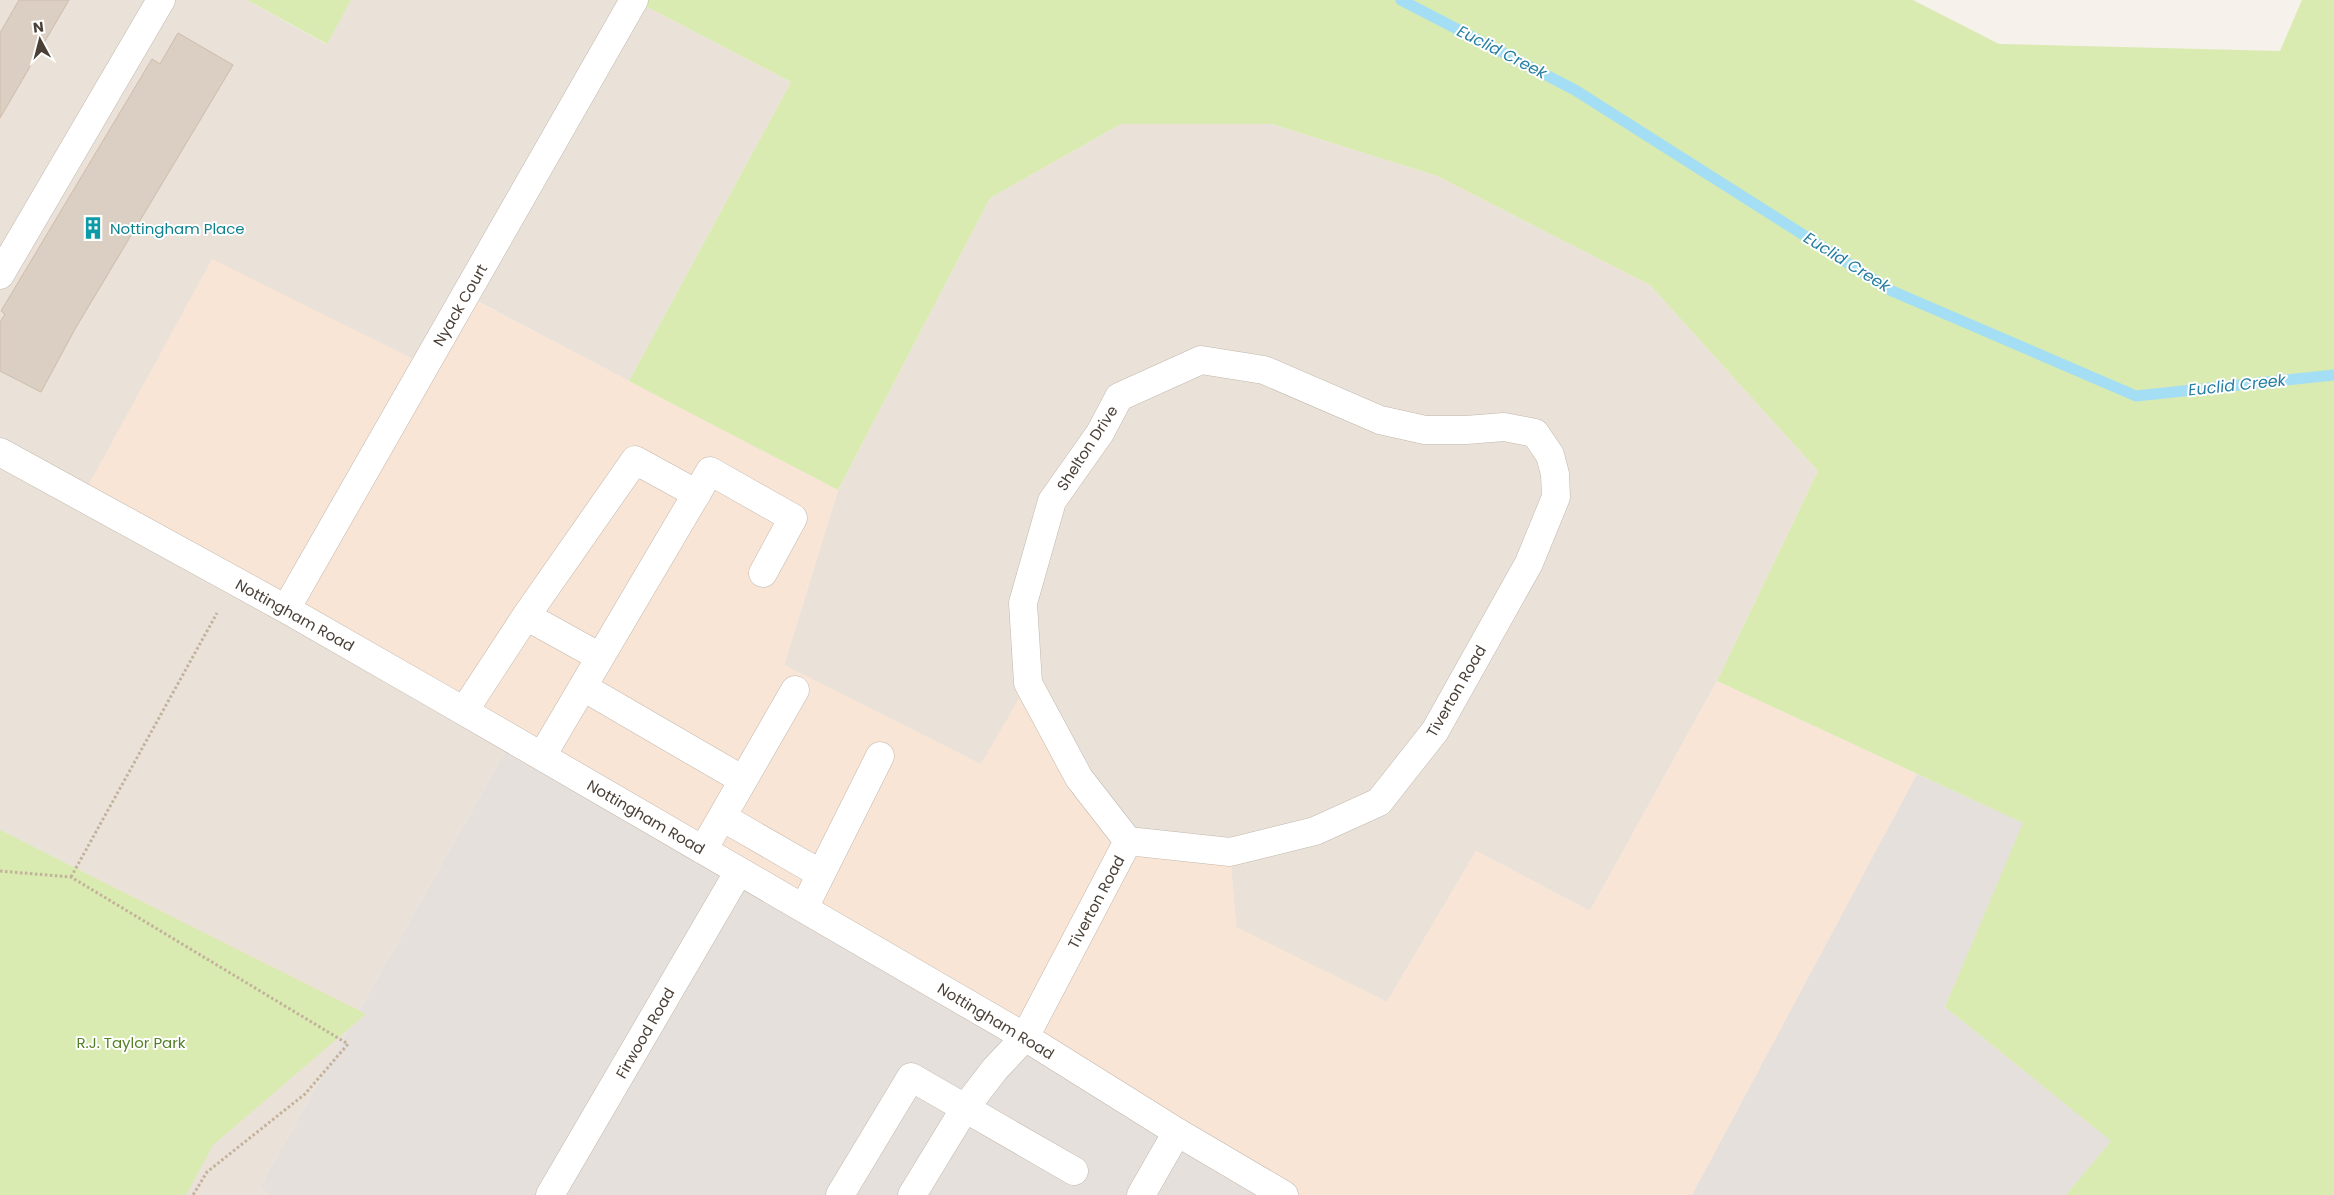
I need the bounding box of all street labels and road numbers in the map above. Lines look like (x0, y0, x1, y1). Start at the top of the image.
street label: Nyack Court (428, 260, 492, 350)
street label: Shelton Drive (1052, 401, 1122, 495)
street label: Nottingham Road (232, 574, 358, 656)
street label: Tiverton Road (1421, 641, 1491, 741)
street label: Nottingham Road (583, 775, 709, 859)
street label: Tiverton Road (1063, 852, 1129, 952)
street label: Nottingham Road (934, 978, 1058, 1064)
street label: Firwood Road (611, 984, 679, 1082)

